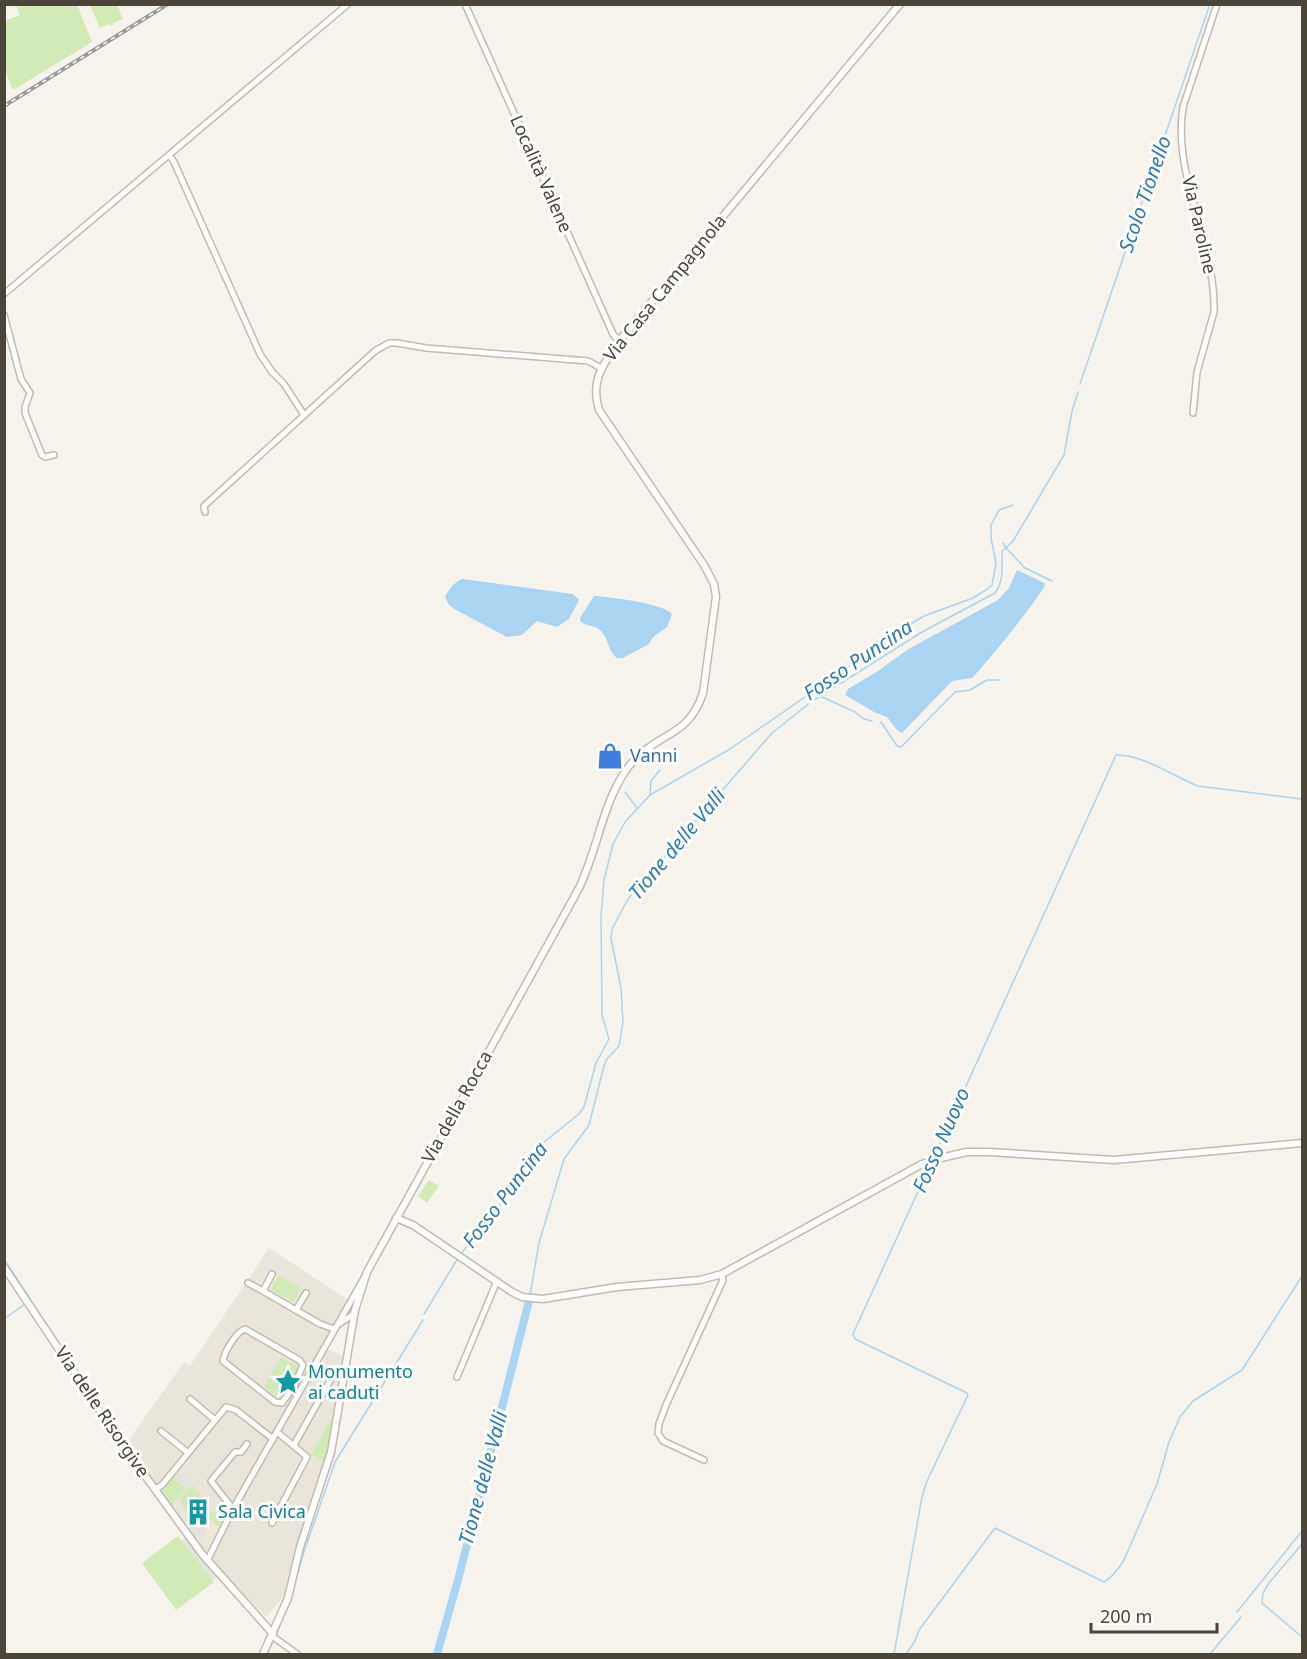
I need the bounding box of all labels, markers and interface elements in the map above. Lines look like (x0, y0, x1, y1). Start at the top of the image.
street label: Località Valene (505, 111, 579, 236)
water label: Scolo Tionello (1112, 132, 1177, 256)
street label: Via Paroline (1177, 173, 1223, 276)
street label: Via Casa Campagnola (598, 209, 731, 366)
water label: Fosso Puncina (798, 613, 918, 706)
shop icon: Vanni (595, 741, 625, 771)
place label: Vanni (630, 743, 677, 767)
water label: Tione delle Valli (622, 782, 732, 905)
street label: Via della Rocca (415, 1046, 497, 1167)
water label: Fosso Nuovo (905, 1083, 976, 1196)
water label: Fosso Puncina (456, 1136, 553, 1253)
street label: Via delle Risorgive (50, 1341, 156, 1482)
place label: Monumento ai caduti (308, 1359, 413, 1404)
place icon: Monumento ai caduti (273, 1367, 303, 1397)
water label: Tione delle Valli (452, 1407, 514, 1548)
building icon: Sala Civica (183, 1497, 213, 1527)
place label: Sala Civica (218, 1499, 306, 1523)
scale bar (1091, 1596, 1217, 1634)
text: 200 m (1100, 1604, 1152, 1628)

